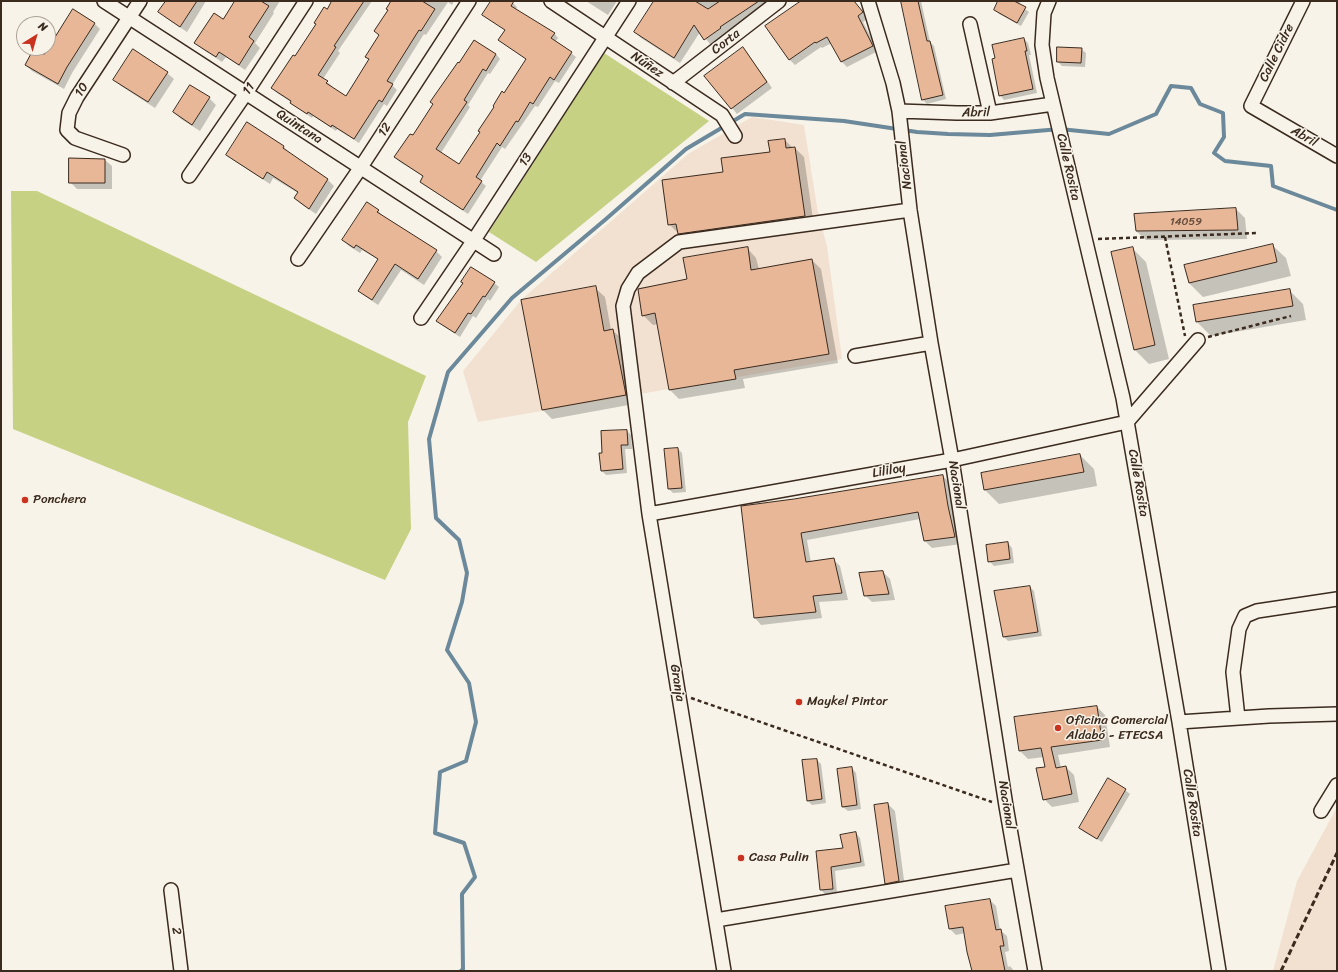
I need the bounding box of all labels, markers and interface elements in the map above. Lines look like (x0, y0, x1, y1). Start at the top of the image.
north arrow (16, 16, 56, 56)
text: N (34, 17, 52, 37)
street label: Calle Cidre (1256, 21, 1298, 85)
street label: Corta (708, 26, 744, 58)
street label: Núñez (628, 49, 666, 81)
street label: 10 (72, 80, 92, 100)
street label: 11 (239, 80, 259, 98)
street label: Abril (962, 105, 990, 121)
street label: Quintana (273, 106, 325, 148)
street label: 12 (375, 120, 395, 140)
street label: Abril (1288, 123, 1320, 151)
street label: Calle Rosita (1053, 132, 1083, 202)
street label: Nacional (894, 140, 916, 190)
street label: 13 (516, 150, 536, 170)
house number: 14059 (1170, 215, 1202, 229)
street label: Calle Rosita (1124, 448, 1152, 518)
street label: Nacional (944, 459, 968, 511)
street label: Lililoy (871, 460, 907, 482)
place label: Ponchera (33, 492, 86, 508)
marker: Ponchera (20, 495, 30, 505)
street label: Granja (666, 663, 688, 703)
place label: Maykel Pintor (807, 694, 888, 710)
marker: Maykel Pintor (794, 697, 804, 707)
place label: Oficina Comercial Aldabó - ETECSA (1066, 713, 1168, 744)
marker: Oficina Comercial Aldabó - ETECSA (1053, 723, 1063, 733)
street label: Calle Rosita (1179, 768, 1205, 838)
street label: Nacional (994, 779, 1018, 831)
place label: Casa Pulin (749, 850, 809, 866)
marker: Casa Pulin (736, 853, 746, 863)
street label: 2 (168, 926, 184, 936)

